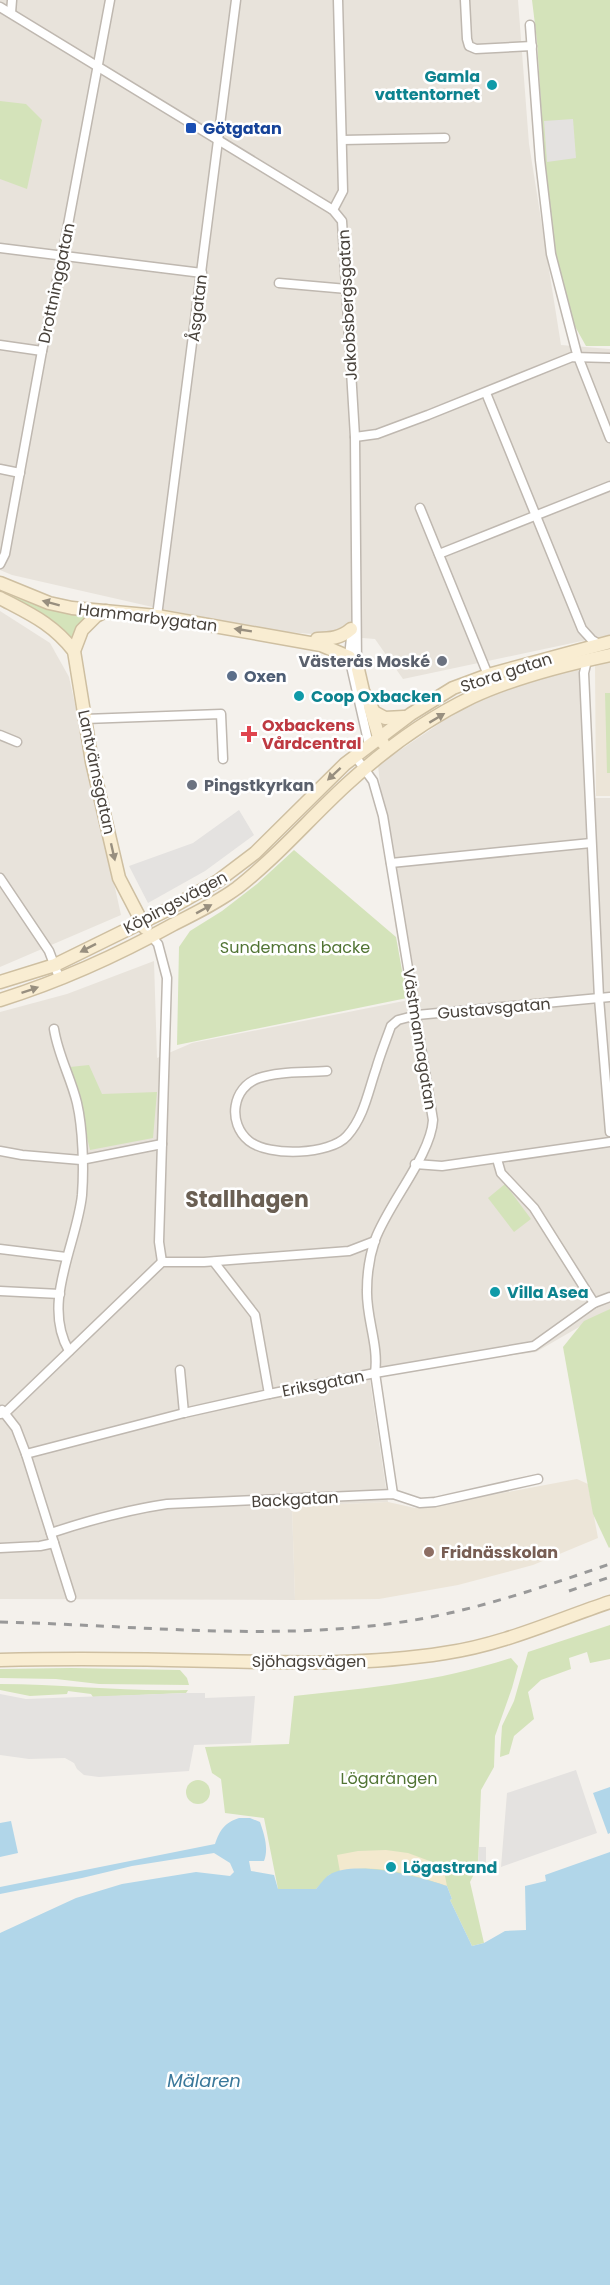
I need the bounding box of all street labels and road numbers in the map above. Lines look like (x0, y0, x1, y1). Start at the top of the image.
street label: Drottninggatan (32, 221, 81, 346)
street label: Jakobsbergsgatan (332, 229, 363, 381)
street label: Åsgatan (182, 273, 213, 343)
street label: Hammarbygatan (77, 598, 219, 637)
street label: Stora gatan (457, 647, 555, 698)
street label: Lantvärnsgatan (72, 708, 121, 836)
street label: Köpingsvägen (119, 865, 231, 940)
street label: Västmannagatan (397, 967, 442, 1111)
street label: Gustavsgatan (436, 992, 552, 1025)
street label: Eriksgatan (280, 1364, 366, 1403)
street label: Backgatan (251, 1486, 339, 1513)
street label: Sjöhagsvägen (252, 1650, 366, 1673)

